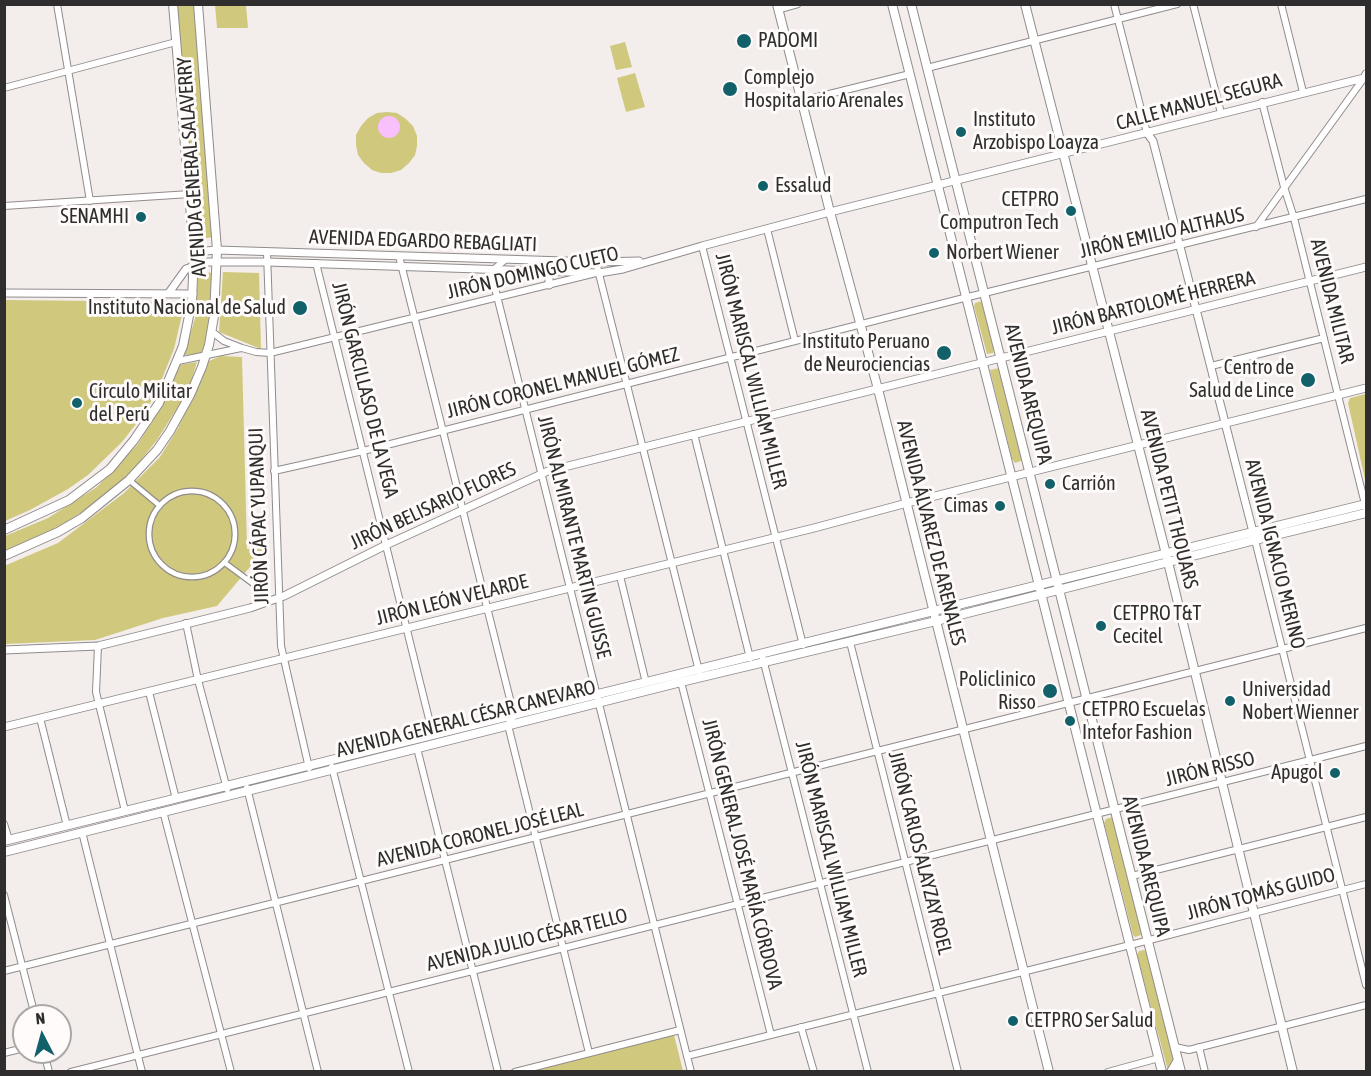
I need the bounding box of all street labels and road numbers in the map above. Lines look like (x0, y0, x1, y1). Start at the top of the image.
street label: AVENIDA GENERAL SALAVERRY (172, 56, 212, 278)
street label: CALLE MANUEL SEGURA (1114, 68, 1284, 136)
street label: JIRÓN EMILIO ALTHAUS (1077, 202, 1247, 264)
street label: AVENIDA EDGARDO REBAGLIATI (309, 225, 537, 257)
street label: AVENIDA MILITAR (1305, 236, 1359, 366)
street label: JIRÓN DOMINGO CUETO (445, 242, 621, 304)
street label: JIRÓN MARISCAL WILLIAM MILLER (710, 251, 792, 491)
street label: JIRÓN BARTOLOMÉ HERRERA (1049, 266, 1257, 340)
street label: JIRÓN GARCILLASO DE LA VEGA (327, 280, 403, 500)
street label: AVENIDA AREQUIPA (999, 321, 1057, 467)
street label: JIRÓN CORONEL MANUEL GÓMEZ (444, 342, 682, 424)
street label: AVENIDA PETIT THOUARS (1135, 407, 1203, 591)
street label: JIRÓN ALMIRANTE MARTIN GUISSE (532, 413, 616, 661)
street label: AVENIDA ÁLVAREZ DE ARENALES (891, 418, 971, 648)
street label: JIRÓN CÁPAC YUPANQUI (244, 427, 274, 605)
street label: JIRÓN BELISARIO FLORES (346, 457, 520, 555)
street label: AVENIDA IGNACIO MERINO (1240, 457, 1310, 651)
street label: JIRÓN LEÓN VELARDE (374, 570, 530, 630)
street label: AVENIDA GENERAL CÉSAR CANEVARO (334, 675, 598, 763)
street label: JIRÓN GENERAL JOSÉ MARÍA CÓRDOVA (697, 716, 787, 992)
street label: JIRÓN MARISCAL WILLIAM MILLER (790, 739, 872, 979)
street label: JIRÓN RISSO (1163, 746, 1257, 792)
street label: JIRÓN CARLOS ALAYZAY ROEL (883, 749, 957, 957)
street label: AVENIDA AREQUIPA (1117, 793, 1175, 939)
street label: AVENIDA CORONEL JOSÉ LEAL (374, 798, 586, 872)
street label: JIRÓN TOMÁS GUIDO (1184, 863, 1338, 925)
street label: AVENIDA JULIO CÉSAR TELLO (424, 903, 630, 977)

